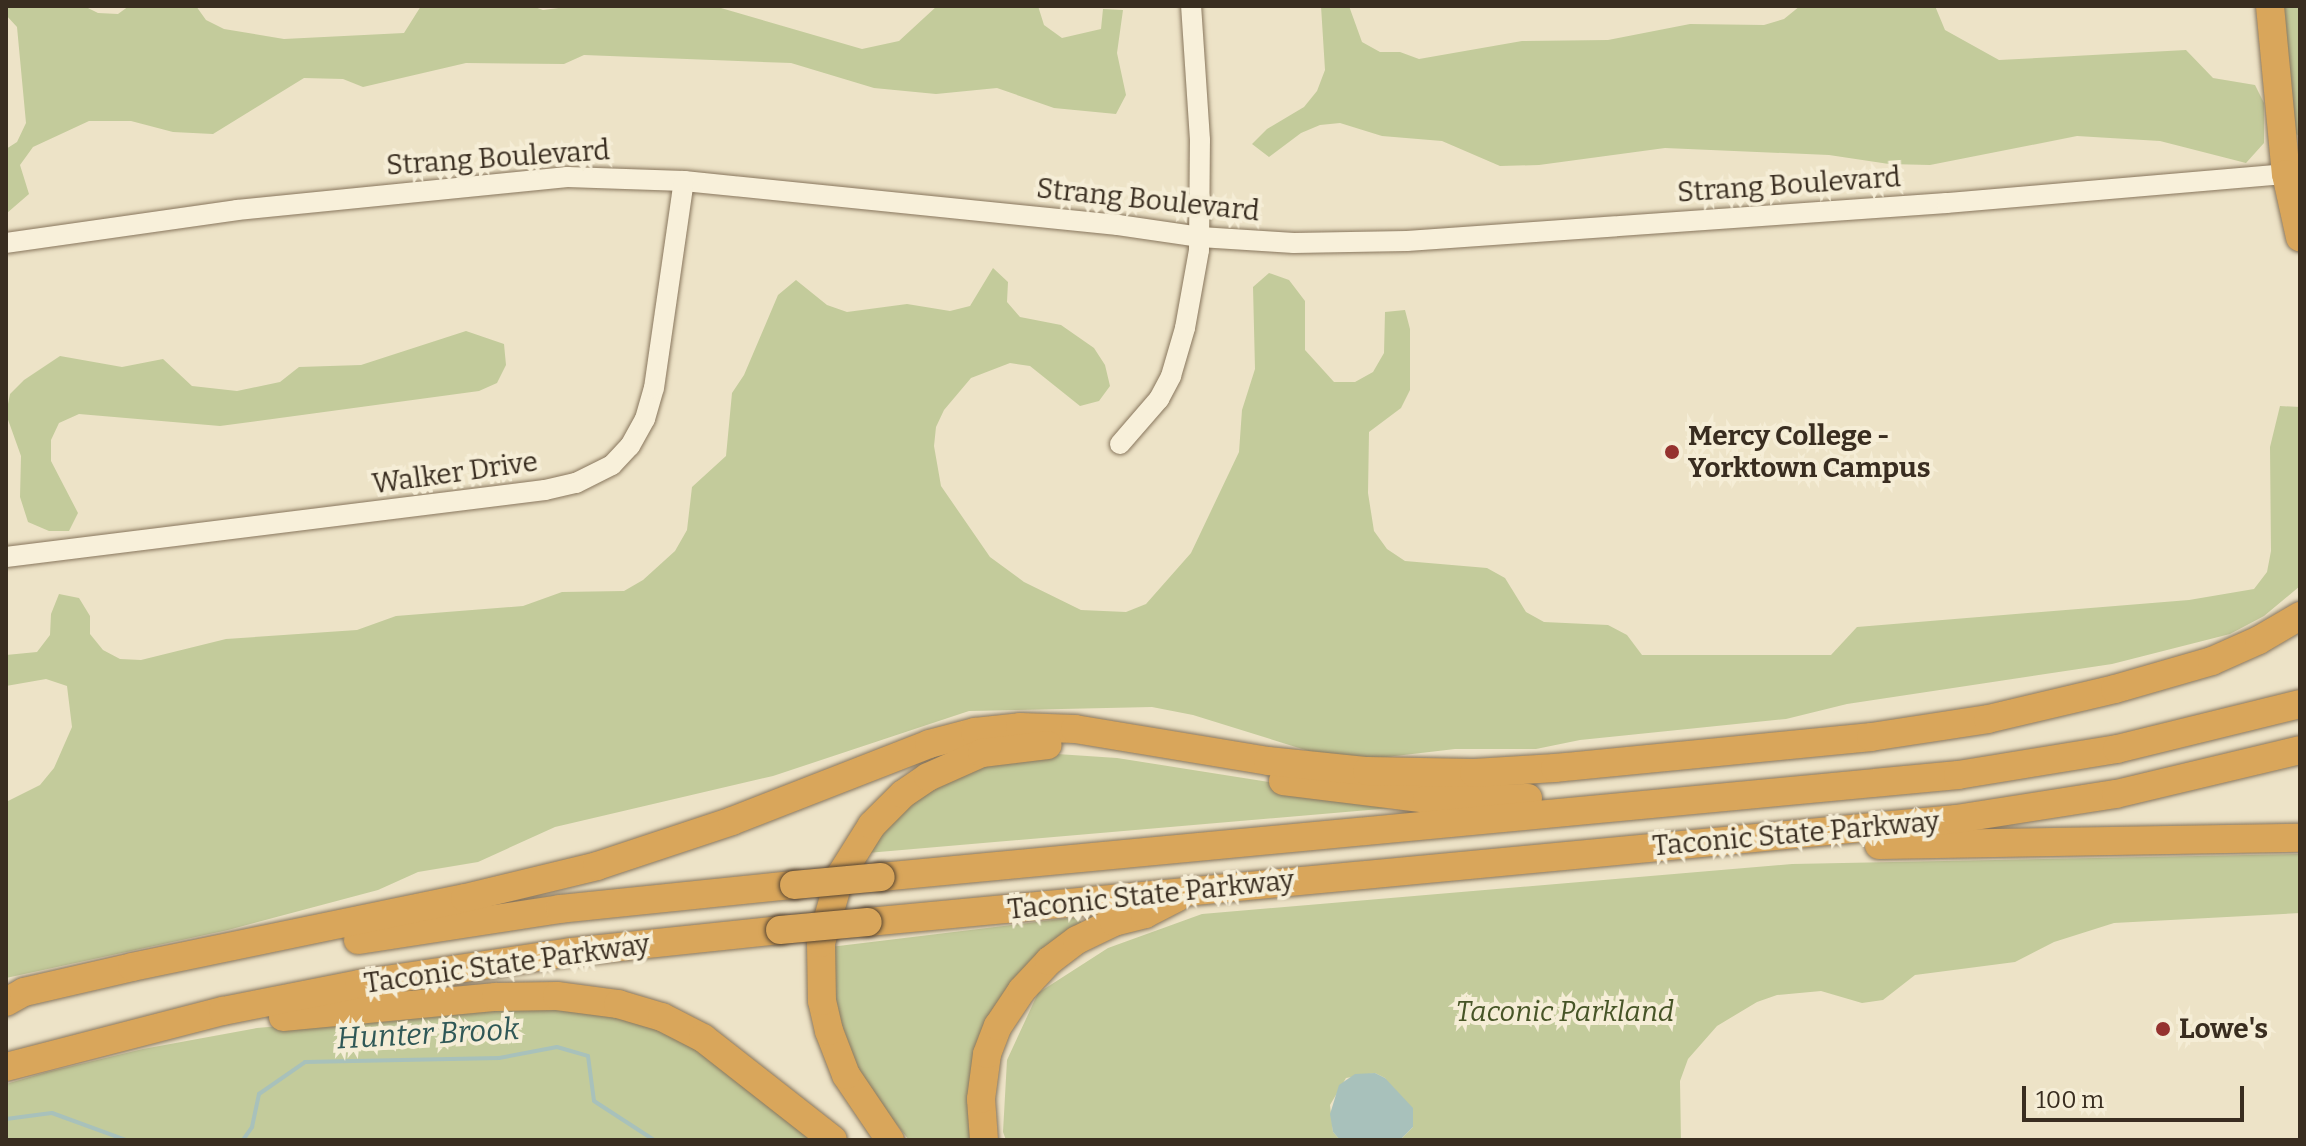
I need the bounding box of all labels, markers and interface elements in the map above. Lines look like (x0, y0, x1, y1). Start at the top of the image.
street label: Strang Boulevard (385, 133, 611, 183)
street label: Strang Boulevard (1676, 160, 1902, 210)
street label: Strang Boulevard (1035, 172, 1261, 228)
place label: Mercy College - Yorktown Campus (1688, 419, 1931, 485)
marker: Mercy College - Yorktown Campus (1663, 443, 1681, 461)
street label: Walker Drive (370, 445, 540, 501)
street label: Taconic State Parkway (1651, 805, 1941, 863)
street label: Taconic State Parkway (1006, 863, 1296, 927)
street label: Taconic State Parkway (362, 927, 652, 1001)
park label: Taconic Parkland (1456, 995, 1674, 1029)
water label: Hunter Brook (336, 1011, 520, 1057)
place label: Lowe's (2179, 1012, 2268, 1046)
marker: Lowe's (2154, 1020, 2172, 1038)
scale bar (2026, 1070, 2248, 1120)
text: 100 m (2036, 1086, 2104, 1114)

